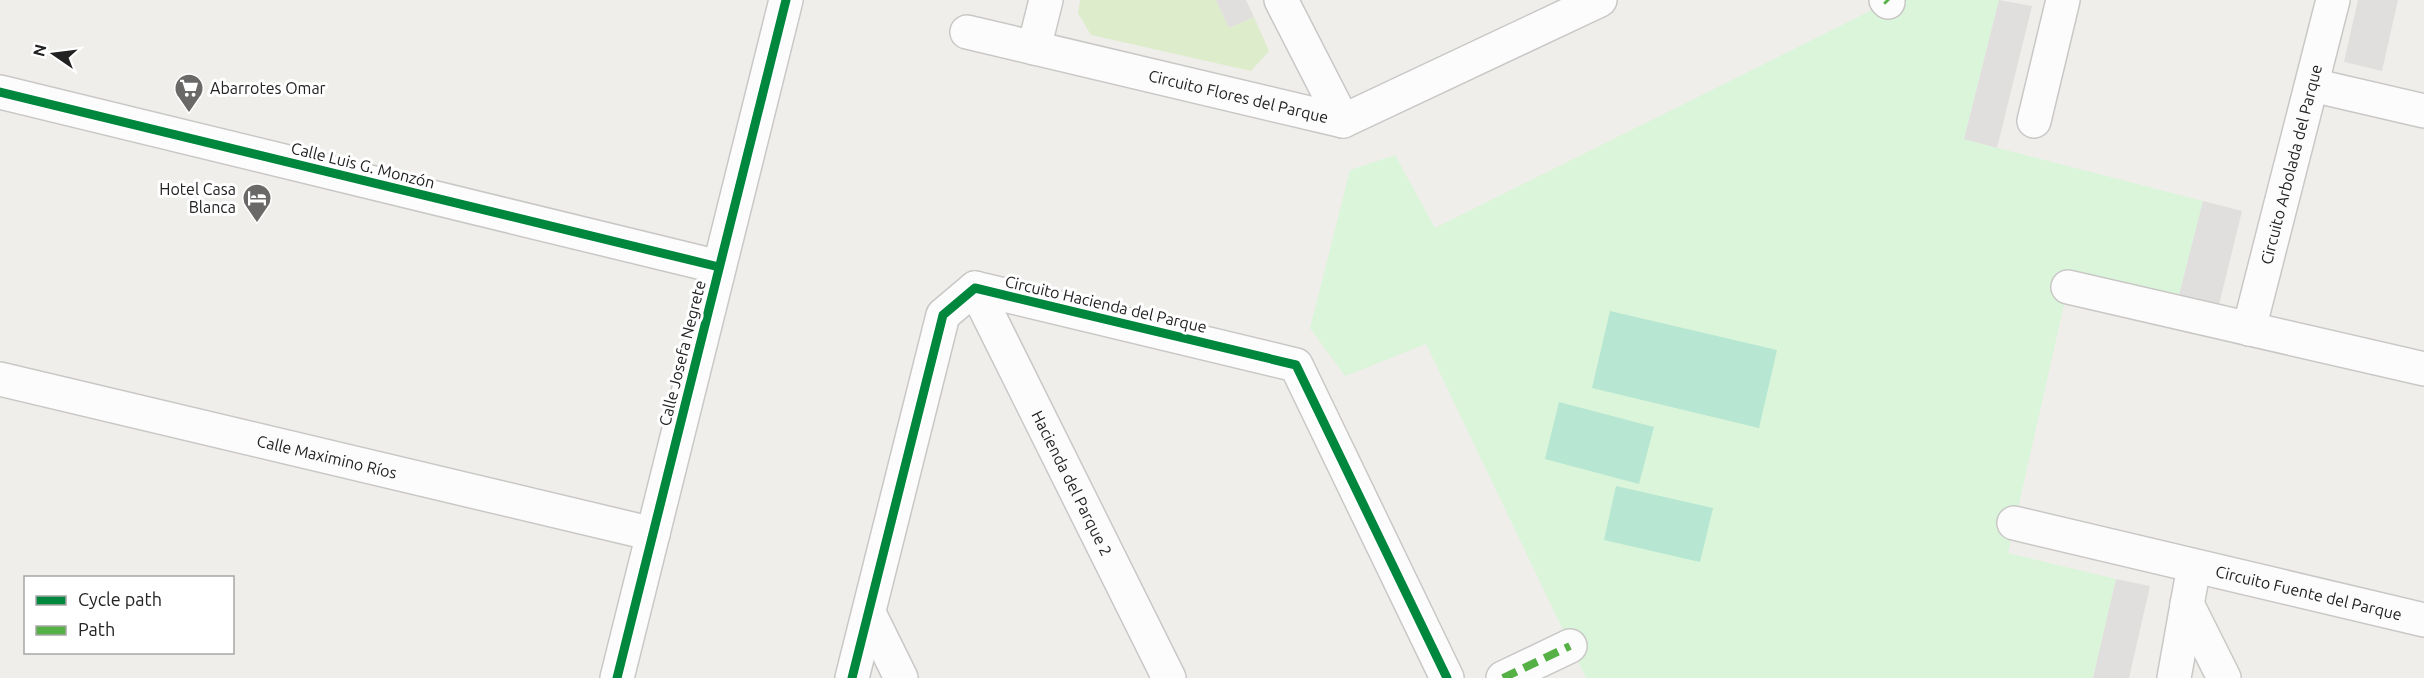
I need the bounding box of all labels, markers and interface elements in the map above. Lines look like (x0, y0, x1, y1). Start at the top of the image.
north arrow (24, 24, 84, 84)
text: N (29, 42, 50, 58)
street label: Circuito Arbolada del Parque (2257, 62, 2325, 266)
street label: Circuito Flores del Parque (1147, 66, 1330, 126)
supermarket icon: Abarrotes Omar (173, 72, 205, 114)
place label: Abarrotes Omar (210, 79, 326, 97)
street label: Calle Luis G. Monzón (289, 138, 437, 192)
place label: Hotel Casa Blanca (159, 180, 236, 216)
hotel icon: Hotel Casa Blanca (241, 182, 273, 224)
street label: Circuito Hacienda del Parque (1003, 272, 1209, 336)
street label: Calle Josefa Negrete (655, 278, 709, 428)
street label: Hacienda del Parque 2 (1028, 408, 1116, 559)
street label: Calle Maximino Ríos (255, 431, 399, 482)
street label: Circuito Fuente del Parque (2214, 562, 2404, 623)
legend (24, 576, 234, 654)
text: Cycle path (78, 589, 162, 609)
text: Path (78, 619, 115, 639)

